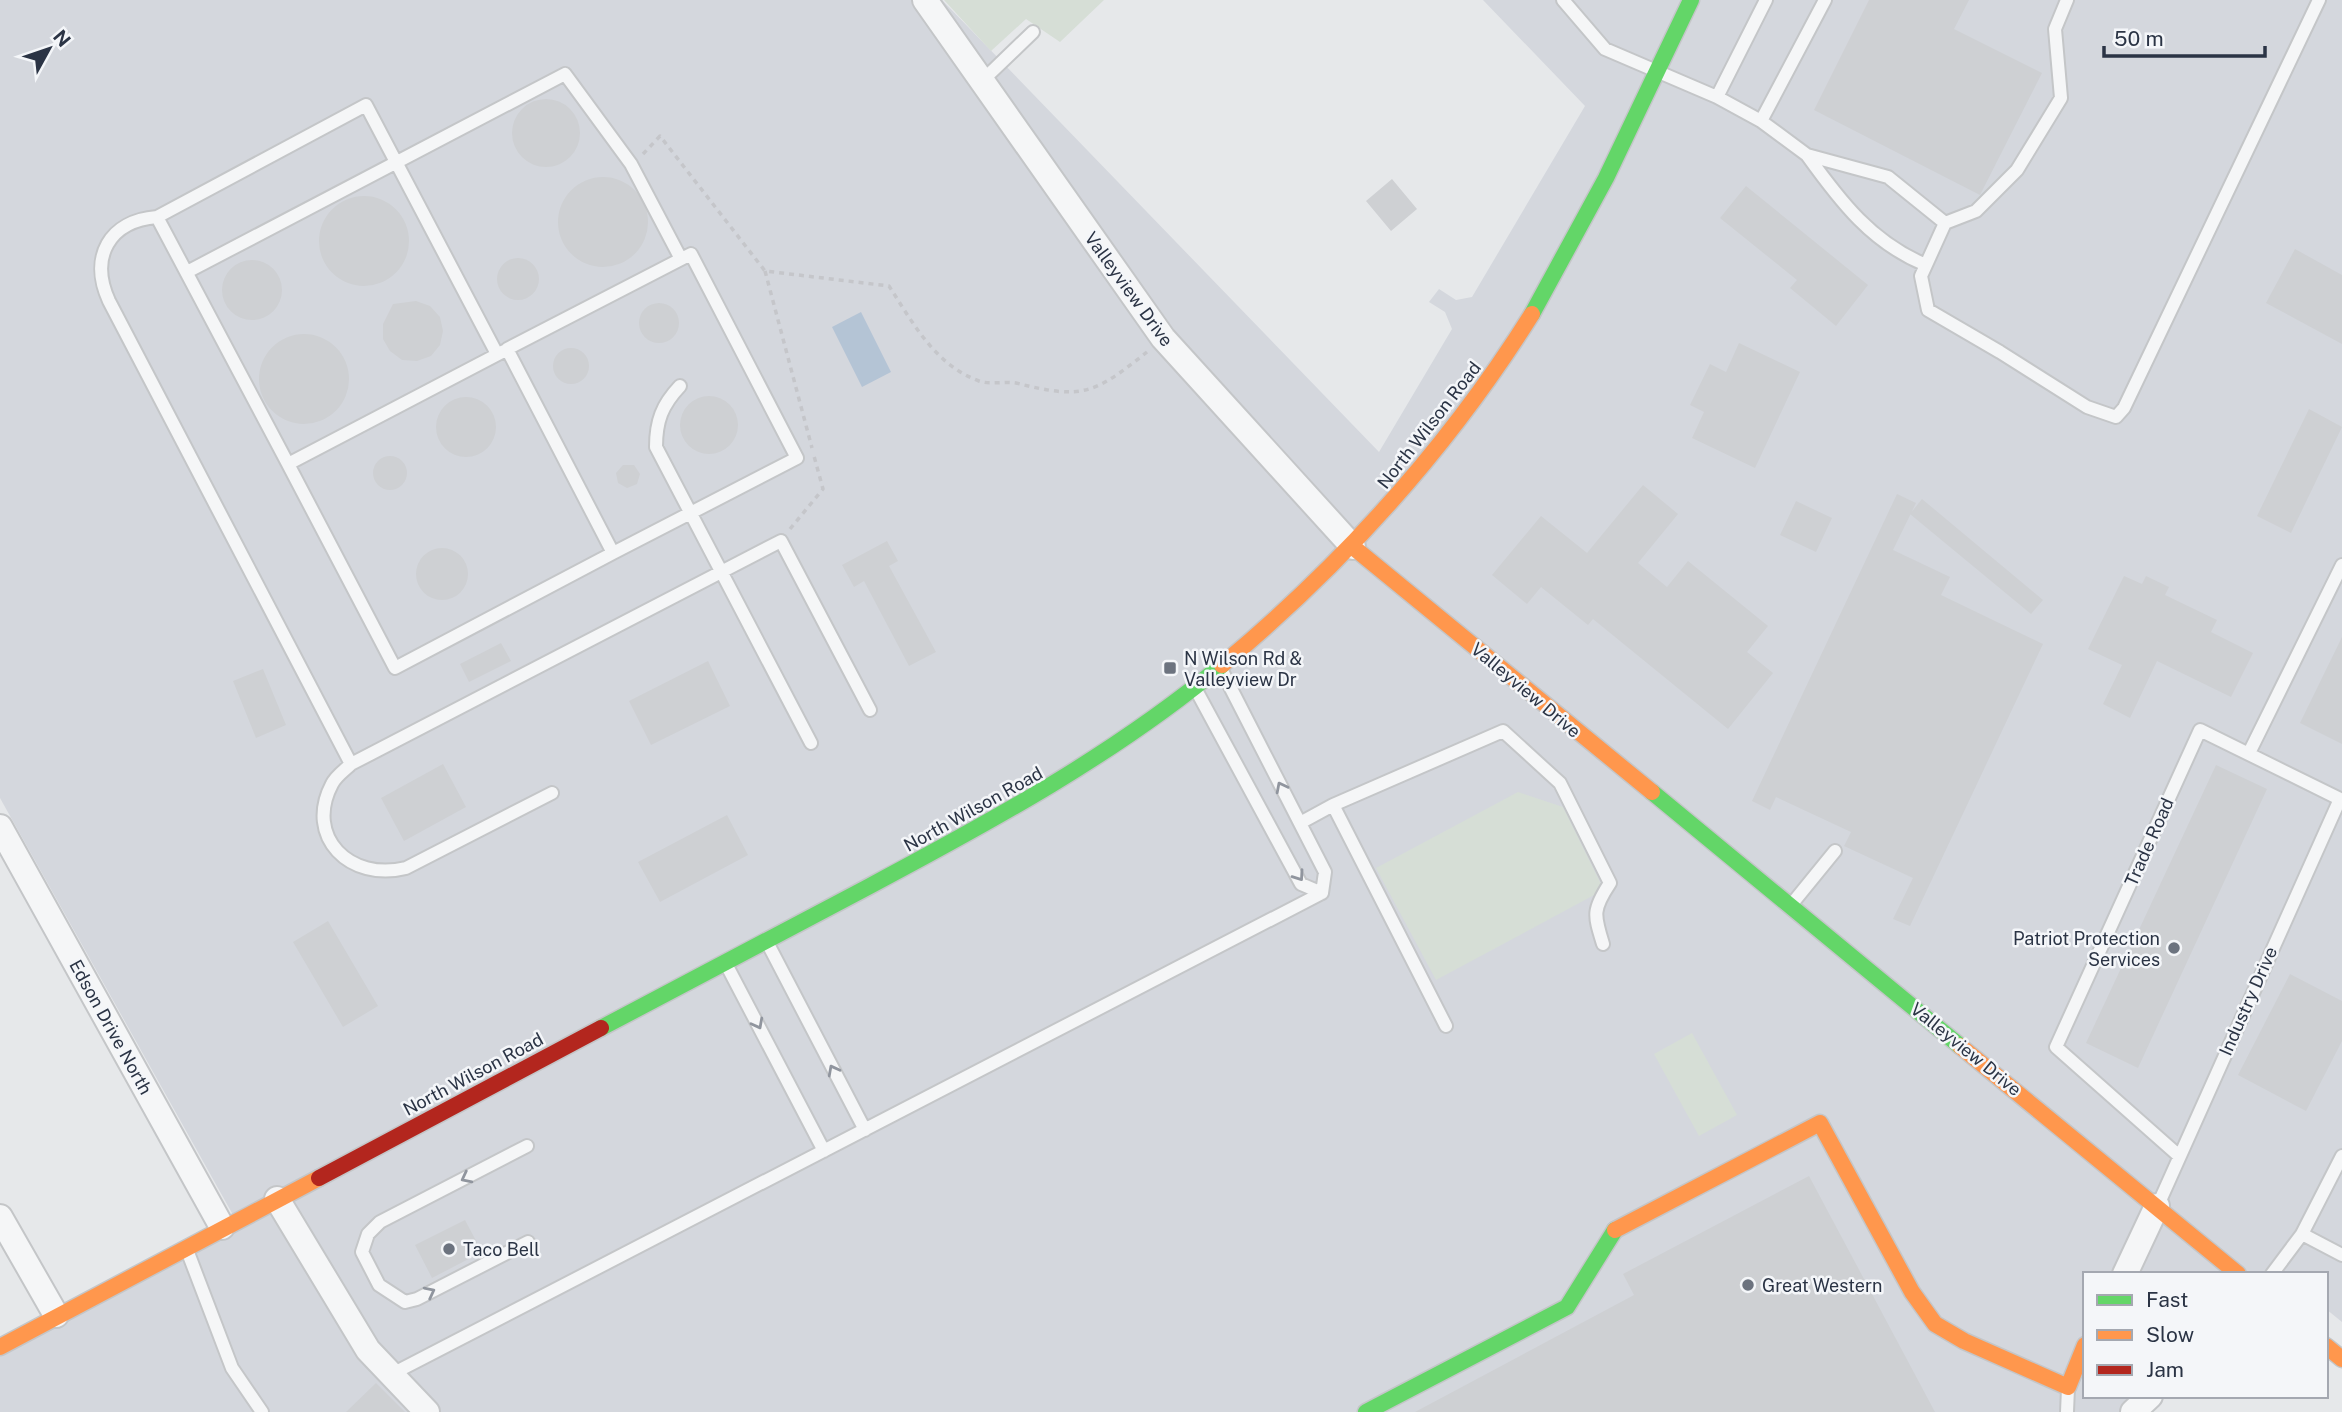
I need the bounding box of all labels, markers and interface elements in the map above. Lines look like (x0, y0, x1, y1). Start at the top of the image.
north arrow (14, 14, 84, 84)
scale bar (2104, 14, 2265, 58)
text: N (49, 25, 75, 51)
text: 50 m (2114, 26, 2164, 51)
street label: Valleyview Drive (1080, 228, 1178, 350)
street label: North Wilson Road (1373, 357, 1485, 493)
street label: Valleyview Drive (1467, 638, 1585, 742)
place label: N Wilson Rd & Valleyview Dr (1184, 648, 1302, 690)
marker: N Wilson Rd & Valleyview Dr (1162, 660, 1178, 676)
street label: North Wilson Road (900, 762, 1046, 856)
one-way arrow (1276, 782, 1290, 794)
street label: Trade Road (2120, 795, 2178, 889)
one-way arrow (1291, 869, 1303, 881)
place label: Patriot Protection Services (2013, 928, 2160, 970)
marker: Patriot Protection Services (2166, 940, 2182, 956)
street label: Industry Drive (2215, 943, 2281, 1059)
street label: Edson Drive North (65, 956, 157, 1098)
street label: Valleyview Drive (1906, 998, 2026, 1100)
one-way arrow (749, 1017, 763, 1029)
street label: North Wilson Road (399, 1028, 547, 1120)
one-way arrow (828, 1064, 842, 1077)
one-way arrow (461, 1169, 473, 1183)
place label: Taco Bell (463, 1239, 540, 1260)
marker: Taco Bell (441, 1241, 457, 1257)
legend (2083, 1272, 2328, 1398)
place label: Great Western (1762, 1275, 1882, 1296)
marker: Great Western (1740, 1277, 1756, 1293)
one-way arrow (423, 1287, 435, 1301)
text: Fast (2146, 1287, 2188, 1312)
text: Slow (2146, 1322, 2194, 1347)
text: Jam (2146, 1357, 2184, 1382)

